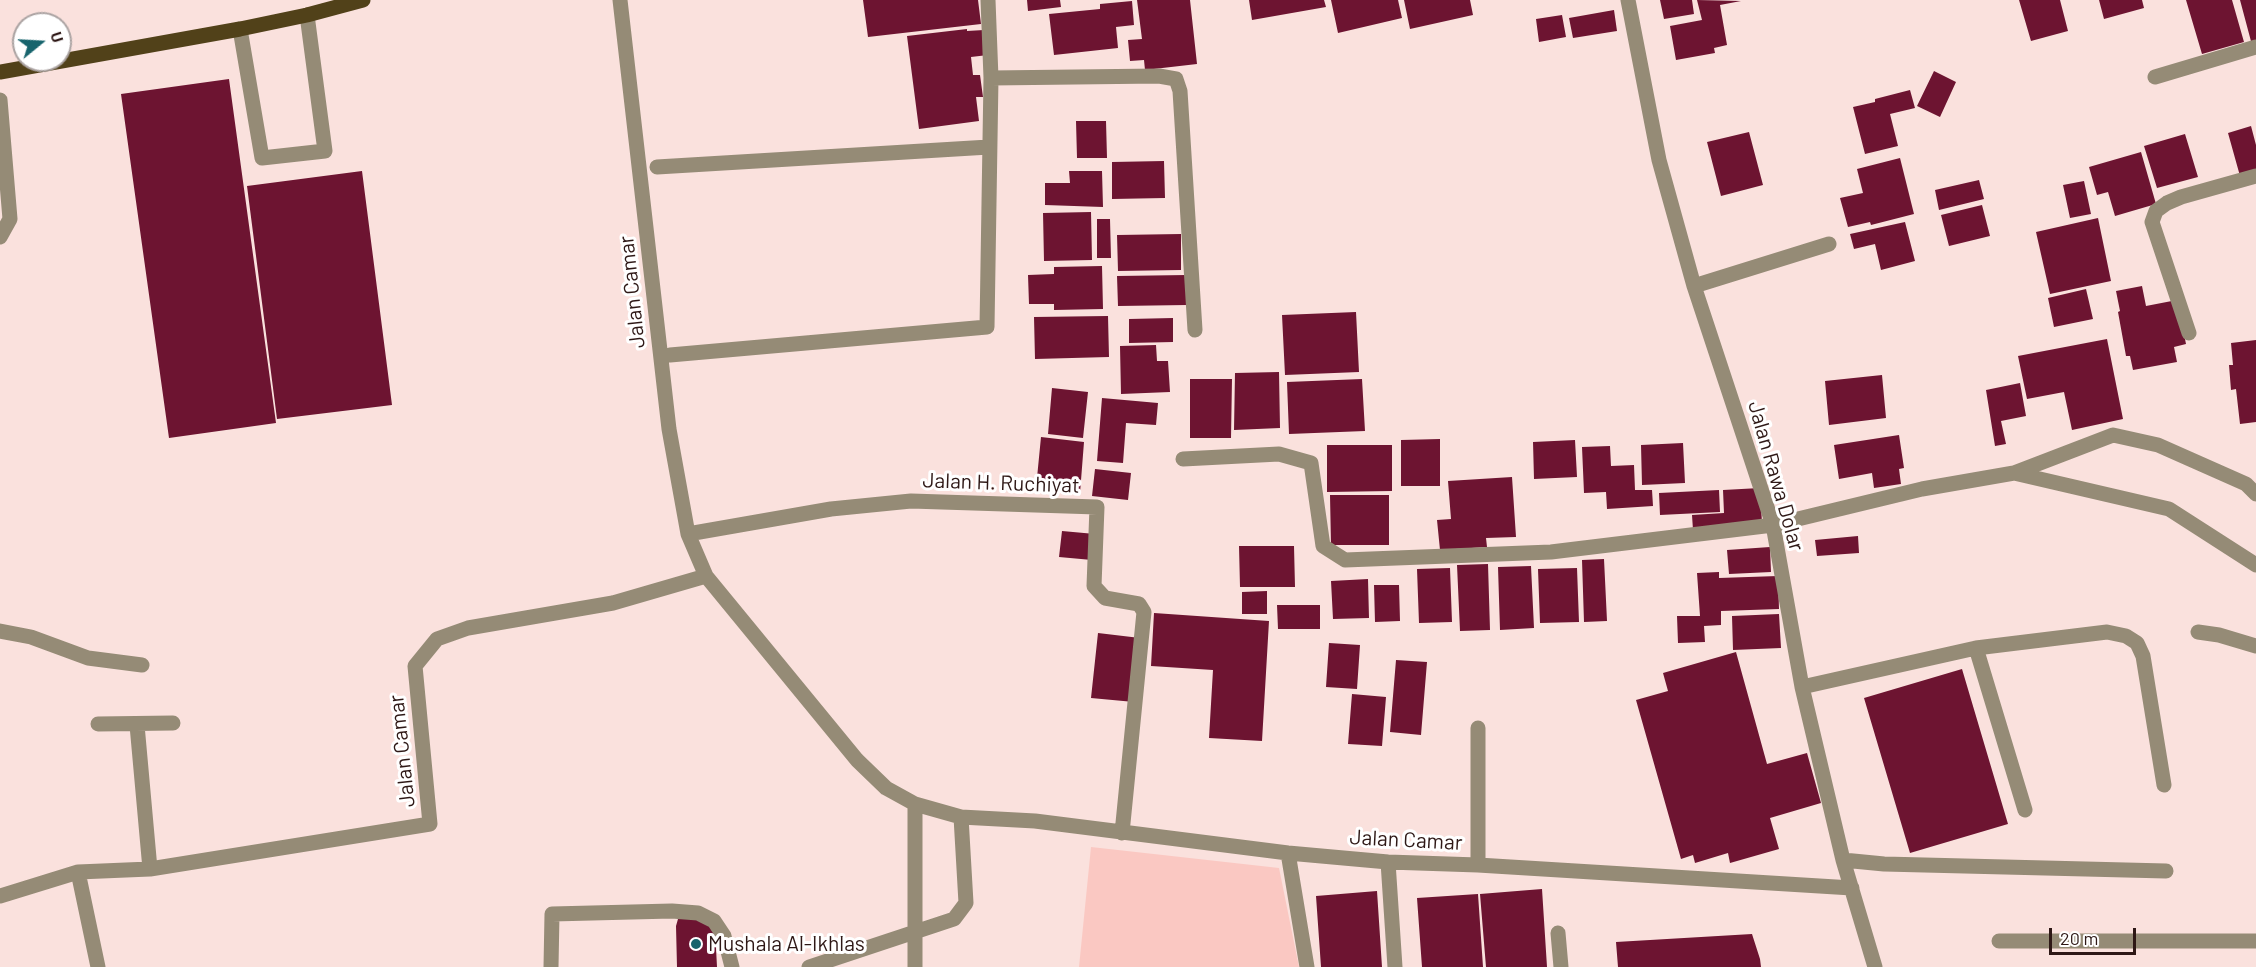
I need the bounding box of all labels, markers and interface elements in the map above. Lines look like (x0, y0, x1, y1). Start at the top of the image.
north arrow (12, 12, 72, 72)
text: U (47, 29, 68, 45)
street label: Jalan Camar (614, 234, 650, 350)
street label: Jalan Rawa Dolar (1743, 398, 1809, 554)
street label: Jalan H. Ruchiyat (922, 468, 1080, 498)
street label: Jalan Camar (384, 693, 420, 809)
street label: Jalan Camar (1349, 824, 1463, 856)
scale bar (2052, 916, 2139, 954)
text: 20 m (2060, 927, 2098, 949)
place label: Mushala Al-Ikhlas (708, 931, 865, 957)
marker: Mushala Al-Ikhlas (689, 937, 703, 951)

